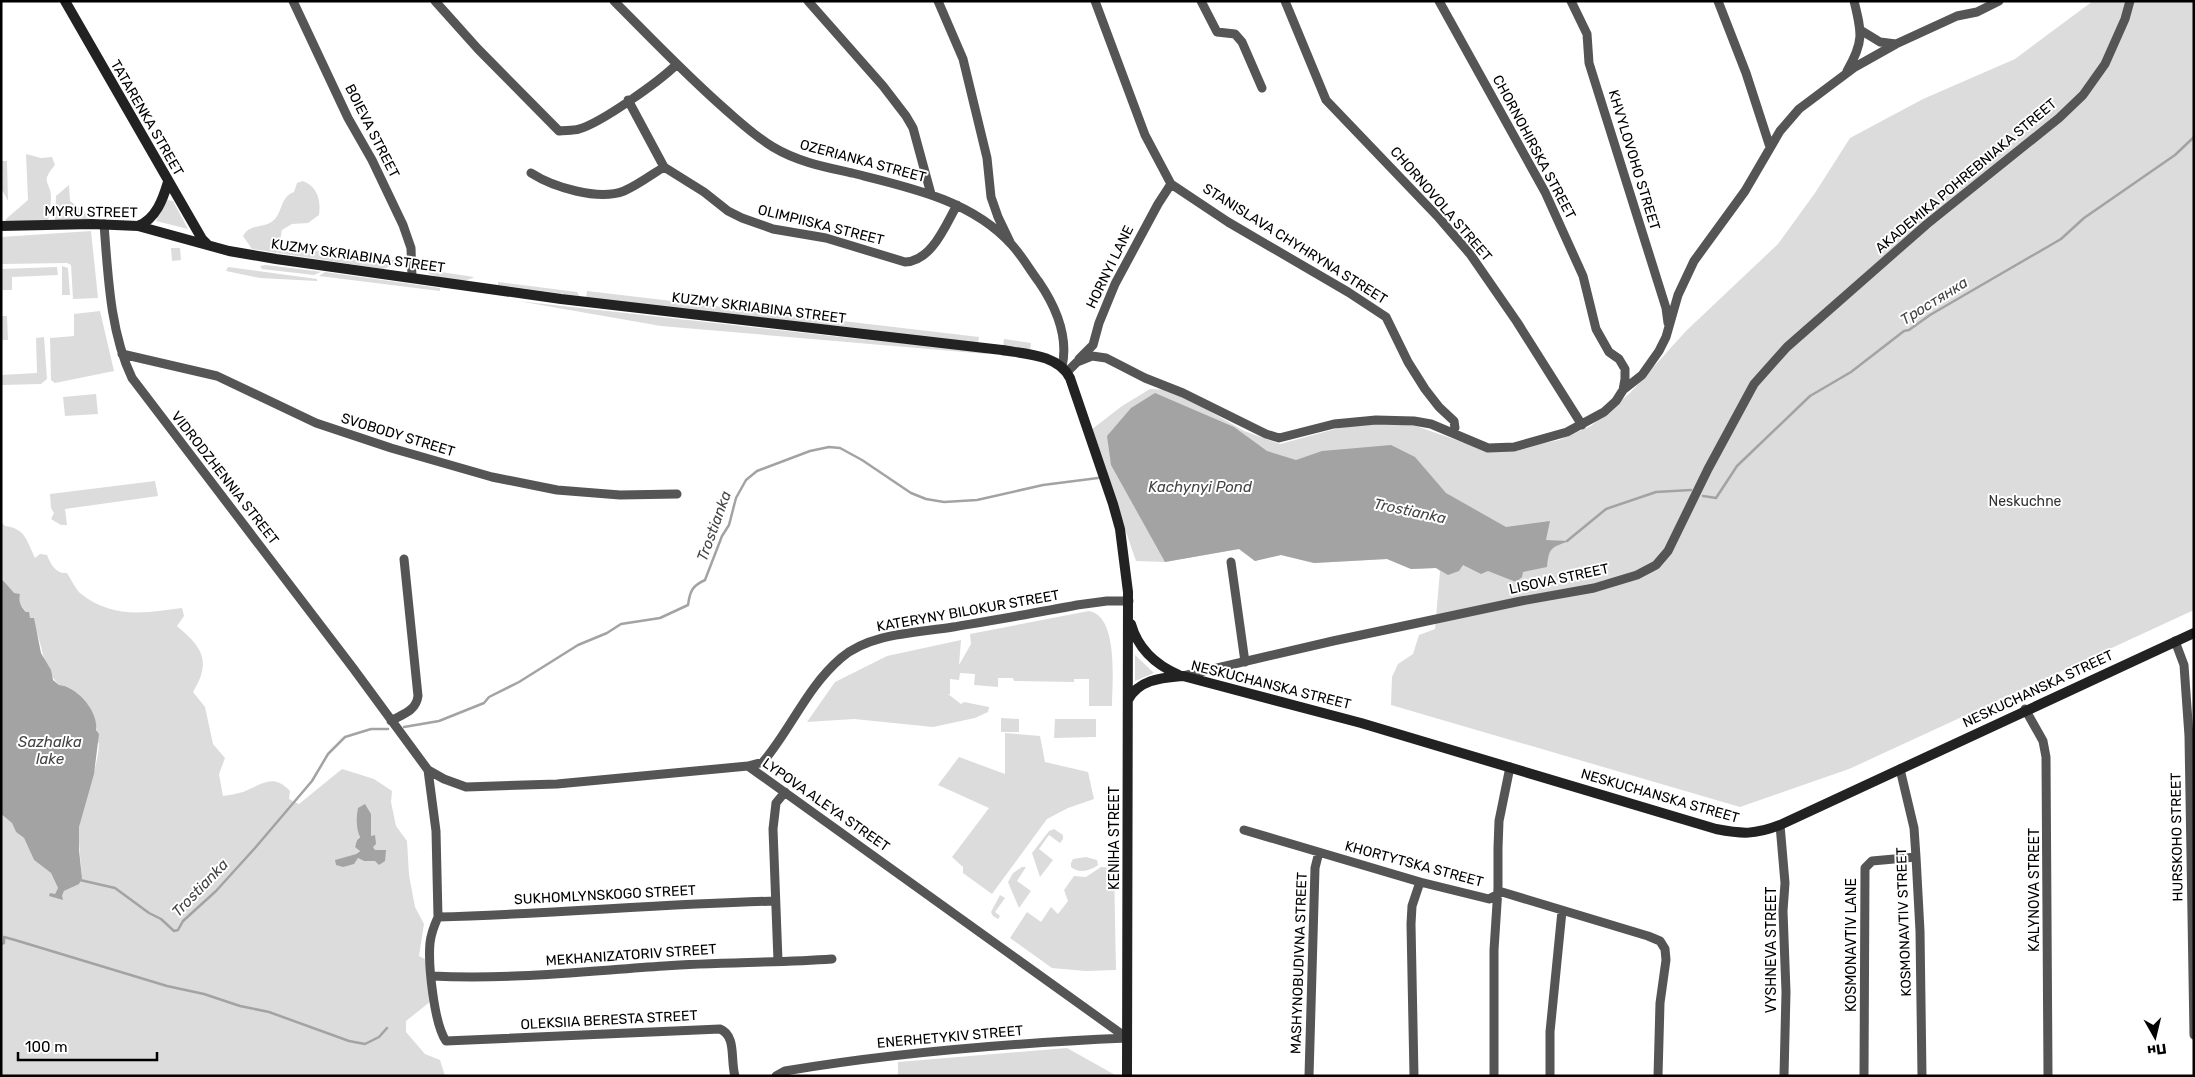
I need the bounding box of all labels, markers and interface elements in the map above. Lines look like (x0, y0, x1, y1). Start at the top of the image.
street label: TATARENKA STREET (107, 57, 187, 179)
street label: CHORNOHIRSKA STREET (1489, 72, 1579, 222)
street label: BOIEVA STREET (341, 81, 403, 181)
street label: KHVYLOVOHO STREET (1605, 88, 1663, 232)
street label: AKADEMIKA POHREBNIAKA STREET (1872, 95, 2060, 257)
street label: OZERIANKA STREET (798, 136, 928, 186)
street label: CHORNOVOLA STREET (1387, 143, 1495, 265)
street label: STANISLAVA CHYHRYNA STREET (1200, 180, 1390, 308)
street label: OLIMPIISKA STREET (756, 201, 886, 249)
street label: MYRU STREET (44, 203, 138, 221)
street label: HORNYI LANE (1083, 223, 1137, 311)
street label: KUZMY SKRIABINA STREET (270, 235, 446, 277)
water label: Тростянка (1897, 273, 1971, 329)
street label: KUZMY SKRIABINA STREET (671, 289, 847, 327)
street label: VIDRODZHENNIA STREET (168, 408, 282, 548)
street label: SVOBODY STREET (339, 410, 457, 460)
water label: Kachynyi Pond (1148, 478, 1253, 496)
water label: Trostianka (693, 488, 735, 564)
park label: Neskuchne (1989, 493, 2062, 510)
water label: Trostianka (1372, 495, 1448, 527)
street label: LISOVA STREET (1508, 560, 1610, 598)
street label: KATERYNY BILOKUR STREET (875, 587, 1061, 635)
street label: NESKUCHANSKA STREET (1960, 647, 2116, 731)
street label: NESKUCHANSKA STREET (1189, 657, 1353, 713)
water label: Sazhalka lake (18, 733, 82, 768)
street label: LYPOVA ALEYA STREET (759, 755, 893, 855)
street label: NESKUCHANSKA STREET (1579, 765, 1741, 827)
street label: HURSKOHO STREET (2167, 772, 2187, 902)
street label: KENIHA STREET (1106, 786, 1123, 890)
street label: KALYNOVA STREET (2026, 828, 2043, 952)
street label: KHORTYTSKA STREET (1343, 837, 1485, 891)
street label: KOSMONAVTIV STREET (1893, 847, 1915, 997)
water label: Trostianka (168, 855, 232, 921)
street label: MASHYNOBUDIVNA STREET (1287, 872, 1311, 1054)
street label: KOSMONAVTIV LANE (1843, 878, 1860, 1012)
street label: SUKHOMLYNSKOGO STREET (514, 882, 696, 908)
street label: VYSHNEVA STREET (1763, 887, 1780, 1013)
street label: MEKHANIZATORIV STREET (545, 941, 717, 969)
street label: OLEKSIIA BERESTA STREET (520, 1007, 698, 1033)
north arrow (2130, 1012, 2180, 1062)
street label: ENERHETYKIV STREET (876, 1022, 1024, 1052)
scale bar (18, 1030, 156, 1062)
text: 100 m (25, 1038, 67, 1056)
text: Пн (2146, 1040, 2168, 1059)

